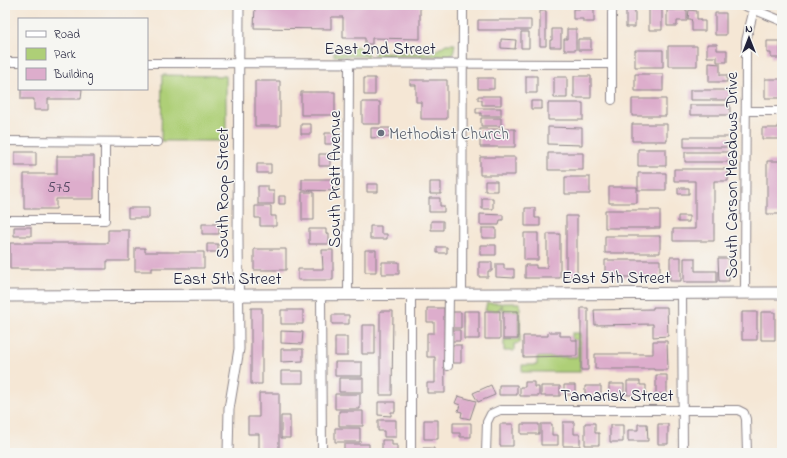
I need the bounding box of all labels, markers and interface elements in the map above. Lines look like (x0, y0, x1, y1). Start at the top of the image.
legend (18, 18, 148, 90)
north arrow (729, 18, 769, 58)
text: N (745, 21, 753, 37)
text: Road (54, 26, 80, 44)
street label: East 2nd Street (324, 37, 436, 62)
text: Park (54, 46, 76, 64)
text: Building (53, 66, 93, 85)
street label: South Carson Meadows Drive (720, 71, 745, 278)
street label: South Pratt Avenue (323, 110, 348, 248)
place label: Methodist Church (389, 122, 509, 147)
street label: South Roop Street (211, 127, 236, 258)
marker: Methodist Church (376, 128, 386, 138)
house number: 575 (47, 177, 71, 199)
street label: East 5th Street (562, 266, 671, 291)
street label: East 5th Street (173, 267, 282, 292)
street label: Tamarisk Street (561, 384, 674, 409)

